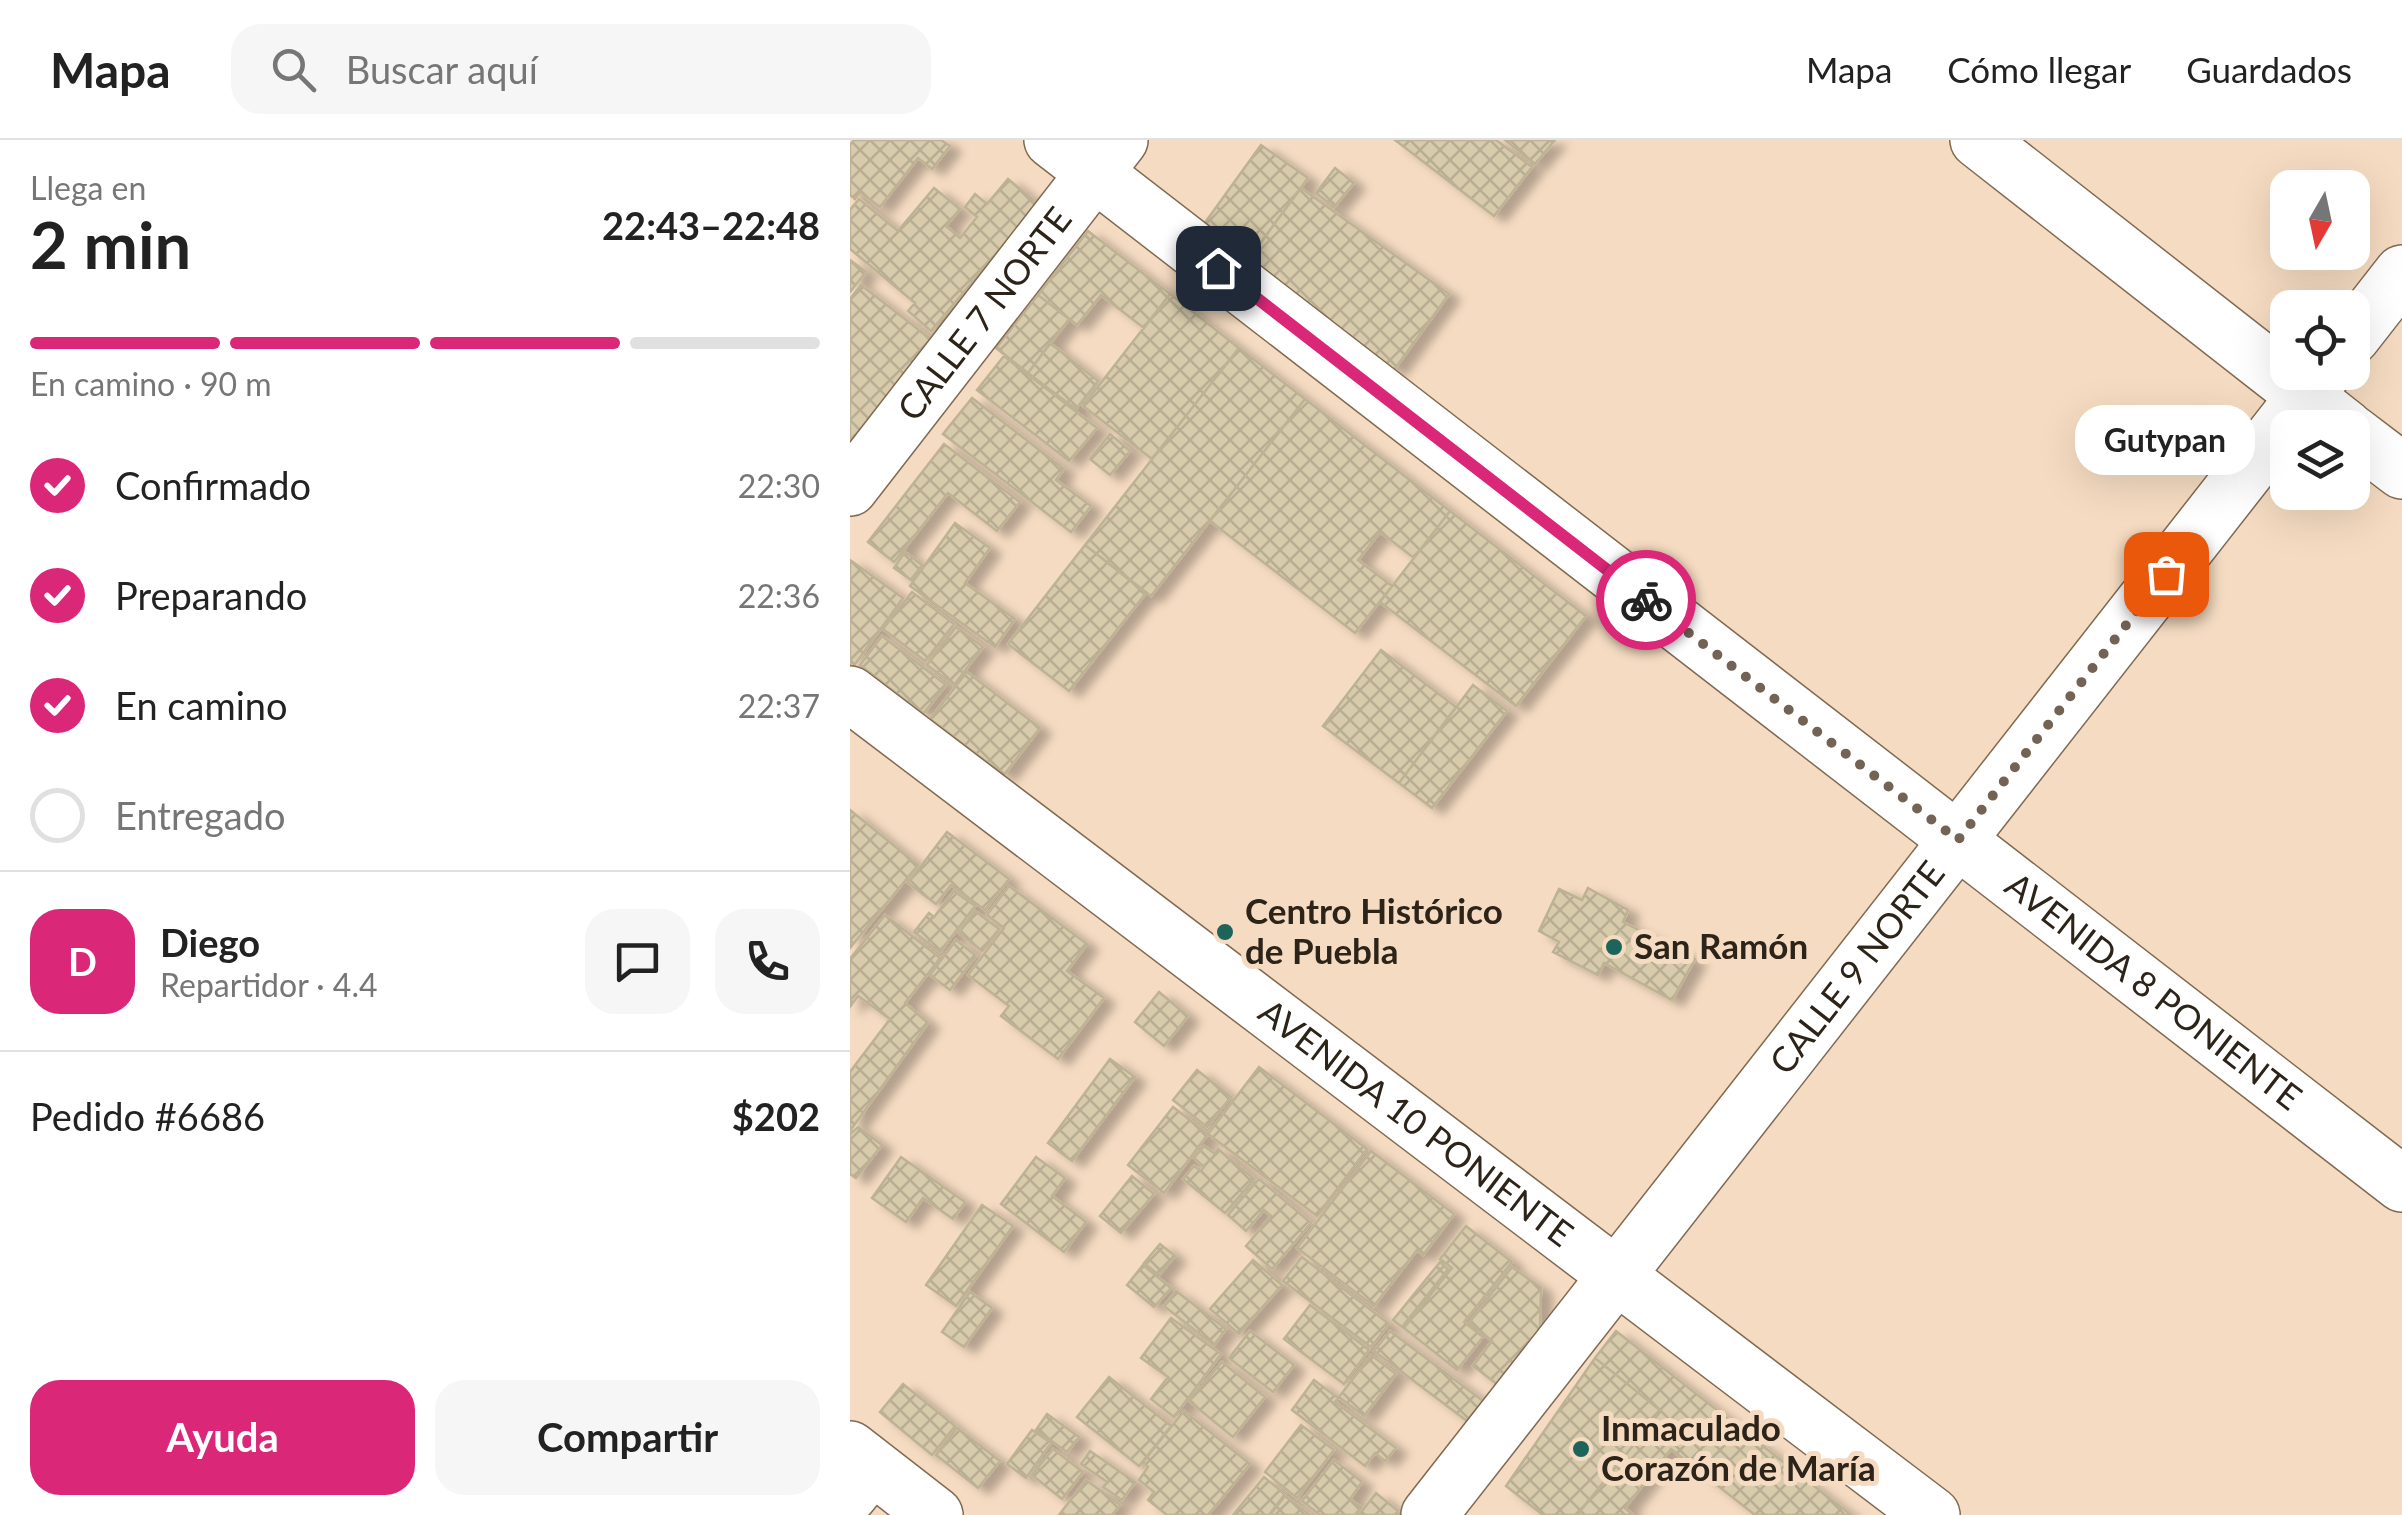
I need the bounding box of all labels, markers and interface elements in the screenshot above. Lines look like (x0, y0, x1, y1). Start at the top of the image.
search box (231, 24, 931, 114)
text: Mapa (50, 41, 171, 98)
icon: search (266, 42, 321, 97)
text: Buscar aquí (346, 46, 538, 92)
text: Mapa (1806, 48, 1892, 90)
text: Cómo llegar (1947, 48, 2131, 90)
text: Guardados (2186, 48, 2352, 90)
text: Llega en (30, 168, 146, 207)
north arrow (2270, 170, 2370, 270)
map controls (2270, 170, 2370, 510)
street label: CALLE 7 NORTE (888, 198, 1079, 428)
text: 22:43–22:48 (602, 202, 820, 248)
text: 2 min (30, 205, 191, 283)
pin (1176, 226, 1261, 311)
icon: home (1191, 241, 1246, 296)
button: locate (2270, 290, 2370, 390)
text: En camino · 90 m (30, 364, 272, 403)
callout: Gutypan (2076, 404, 2256, 474)
button: layers (2270, 410, 2370, 510)
text: Gutypan (2104, 420, 2226, 459)
icon: check (30, 458, 85, 513)
text: Confirmado (115, 462, 311, 508)
text: 22:30 (738, 466, 820, 505)
pin (2124, 532, 2209, 617)
icon: bag (2139, 547, 2194, 602)
courier (1596, 550, 1696, 650)
icon: check (30, 568, 85, 623)
text: Preparando (115, 572, 307, 618)
icon: bike (1619, 573, 1674, 628)
text: 22:36 (738, 576, 820, 615)
icon: check (30, 678, 85, 733)
text: En camino (115, 682, 288, 728)
text: 22:37 (738, 686, 820, 725)
text: Entregado (115, 792, 286, 838)
street label: CALLE 9 NORTE (1760, 852, 1952, 1081)
street label: AVENIDA 8 PONIENTE (1998, 862, 2311, 1117)
place label: Centro Histórico de Puebla (1245, 889, 1503, 971)
button: chat (585, 909, 690, 1014)
button: phone (715, 909, 820, 1014)
text: Diego (160, 919, 260, 965)
marker: Centro Histórico de Puebla (1214, 921, 1236, 943)
place label: San Ramón (1634, 924, 1808, 966)
marker: San Ramón (1603, 936, 1625, 958)
text: D (68, 938, 97, 984)
text: Repartidor · 4.4 (160, 965, 378, 1004)
street label: AVENIDA 10 PONIENTE (1252, 989, 1582, 1254)
text: Pedido #6686 (30, 1093, 265, 1139)
text: $202 (732, 1093, 820, 1139)
button: Ayuda (30, 1380, 415, 1495)
button: Compartir (435, 1380, 820, 1495)
place label: Inmaculado Corazón de María (1601, 1406, 1876, 1488)
marker: Inmaculado Corazón de María (1570, 1438, 1592, 1460)

